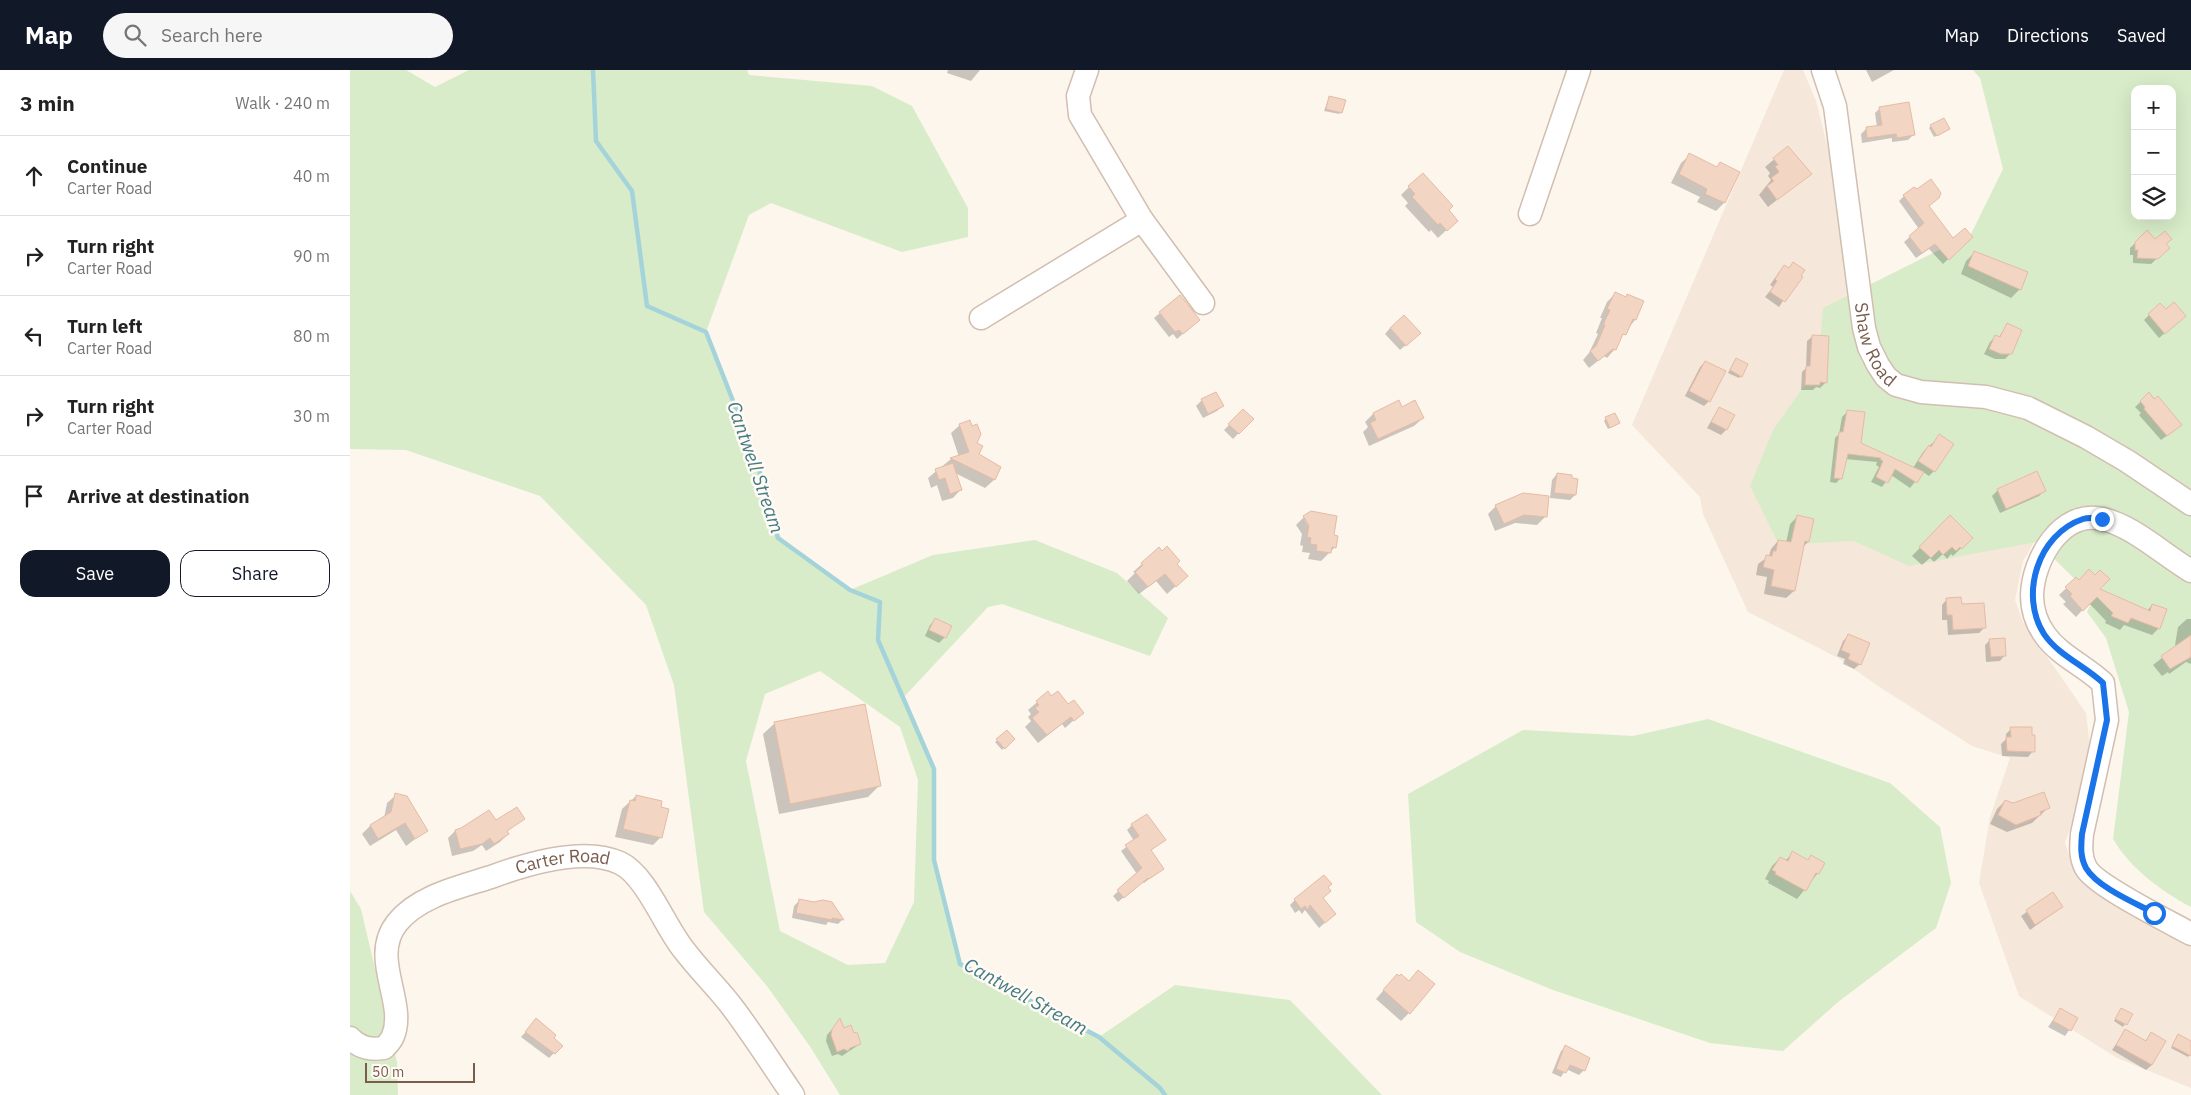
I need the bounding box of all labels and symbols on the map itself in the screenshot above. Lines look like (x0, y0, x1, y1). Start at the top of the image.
street label: Shaw Road (1850, 301, 1901, 392)
water label: Cantwell Stream (722, 398, 790, 536)
route end (2091, 508, 2114, 531)
street label: Carter Road (512, 844, 613, 879)
route start (2143, 902, 2166, 925)
water label: Cantwell Stream (960, 952, 1092, 1040)
scale bar (365, 1060, 475, 1083)

